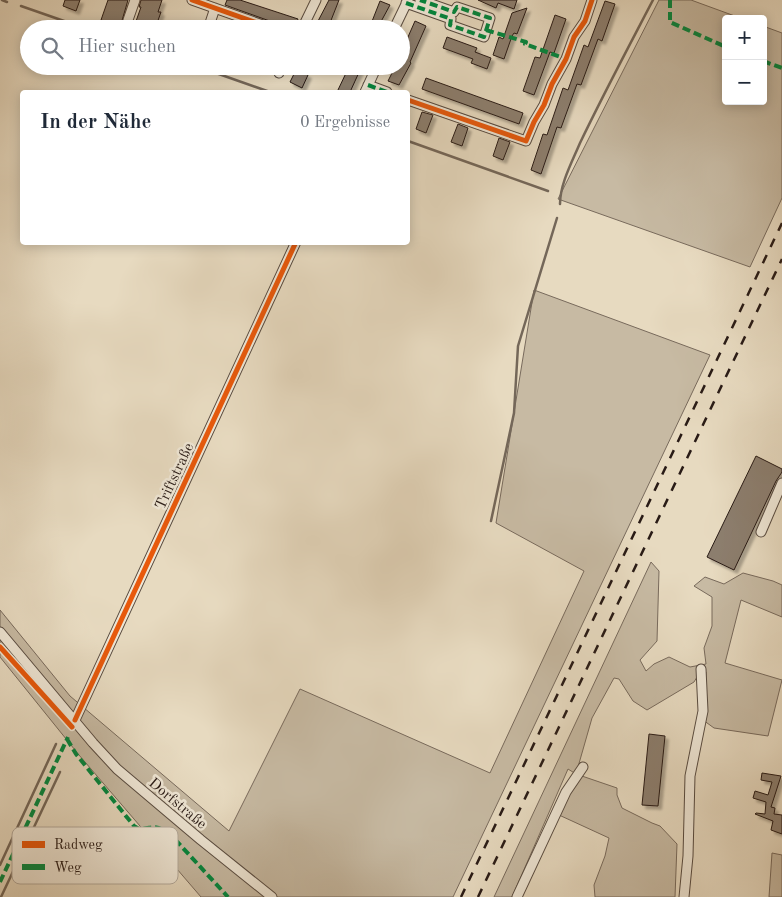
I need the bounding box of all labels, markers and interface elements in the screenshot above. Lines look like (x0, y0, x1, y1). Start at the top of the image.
map controls (722, 15, 767, 105)
button: + (722, 15, 767, 60)
search box (20, 20, 410, 75)
icon: search (38, 34, 66, 62)
text: Hier suchen (78, 38, 176, 57)
button: − (722, 60, 767, 105)
text: In der Nähe (40, 112, 151, 133)
text: 0 Ergebnisse (300, 115, 390, 131)
street label: Triftstraße (154, 441, 197, 512)
street label: Dorfstraße (145, 776, 209, 833)
legend (12, 827, 178, 884)
text: Radweg (54, 838, 103, 852)
text: Weg (54, 861, 82, 875)

